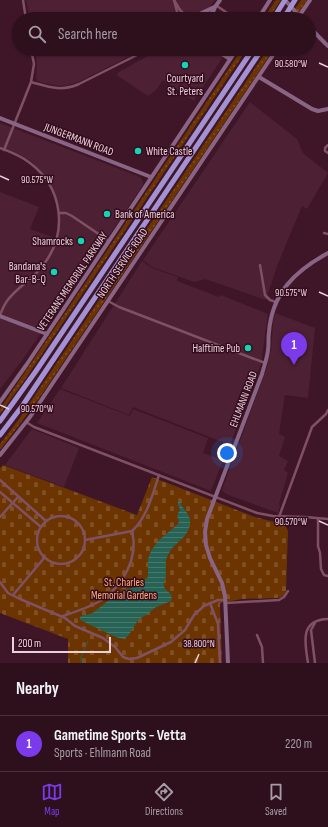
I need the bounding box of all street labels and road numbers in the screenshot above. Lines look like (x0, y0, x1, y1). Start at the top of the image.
street label: JUNGERMANN ROAD (41, 120, 115, 159)
street label: NORTH SERVICE ROAD (94, 226, 151, 301)
street label: VETERANS MEMORIAL PARKWAY (35, 229, 111, 333)
street label: EHLMANN ROAD (227, 369, 260, 429)

